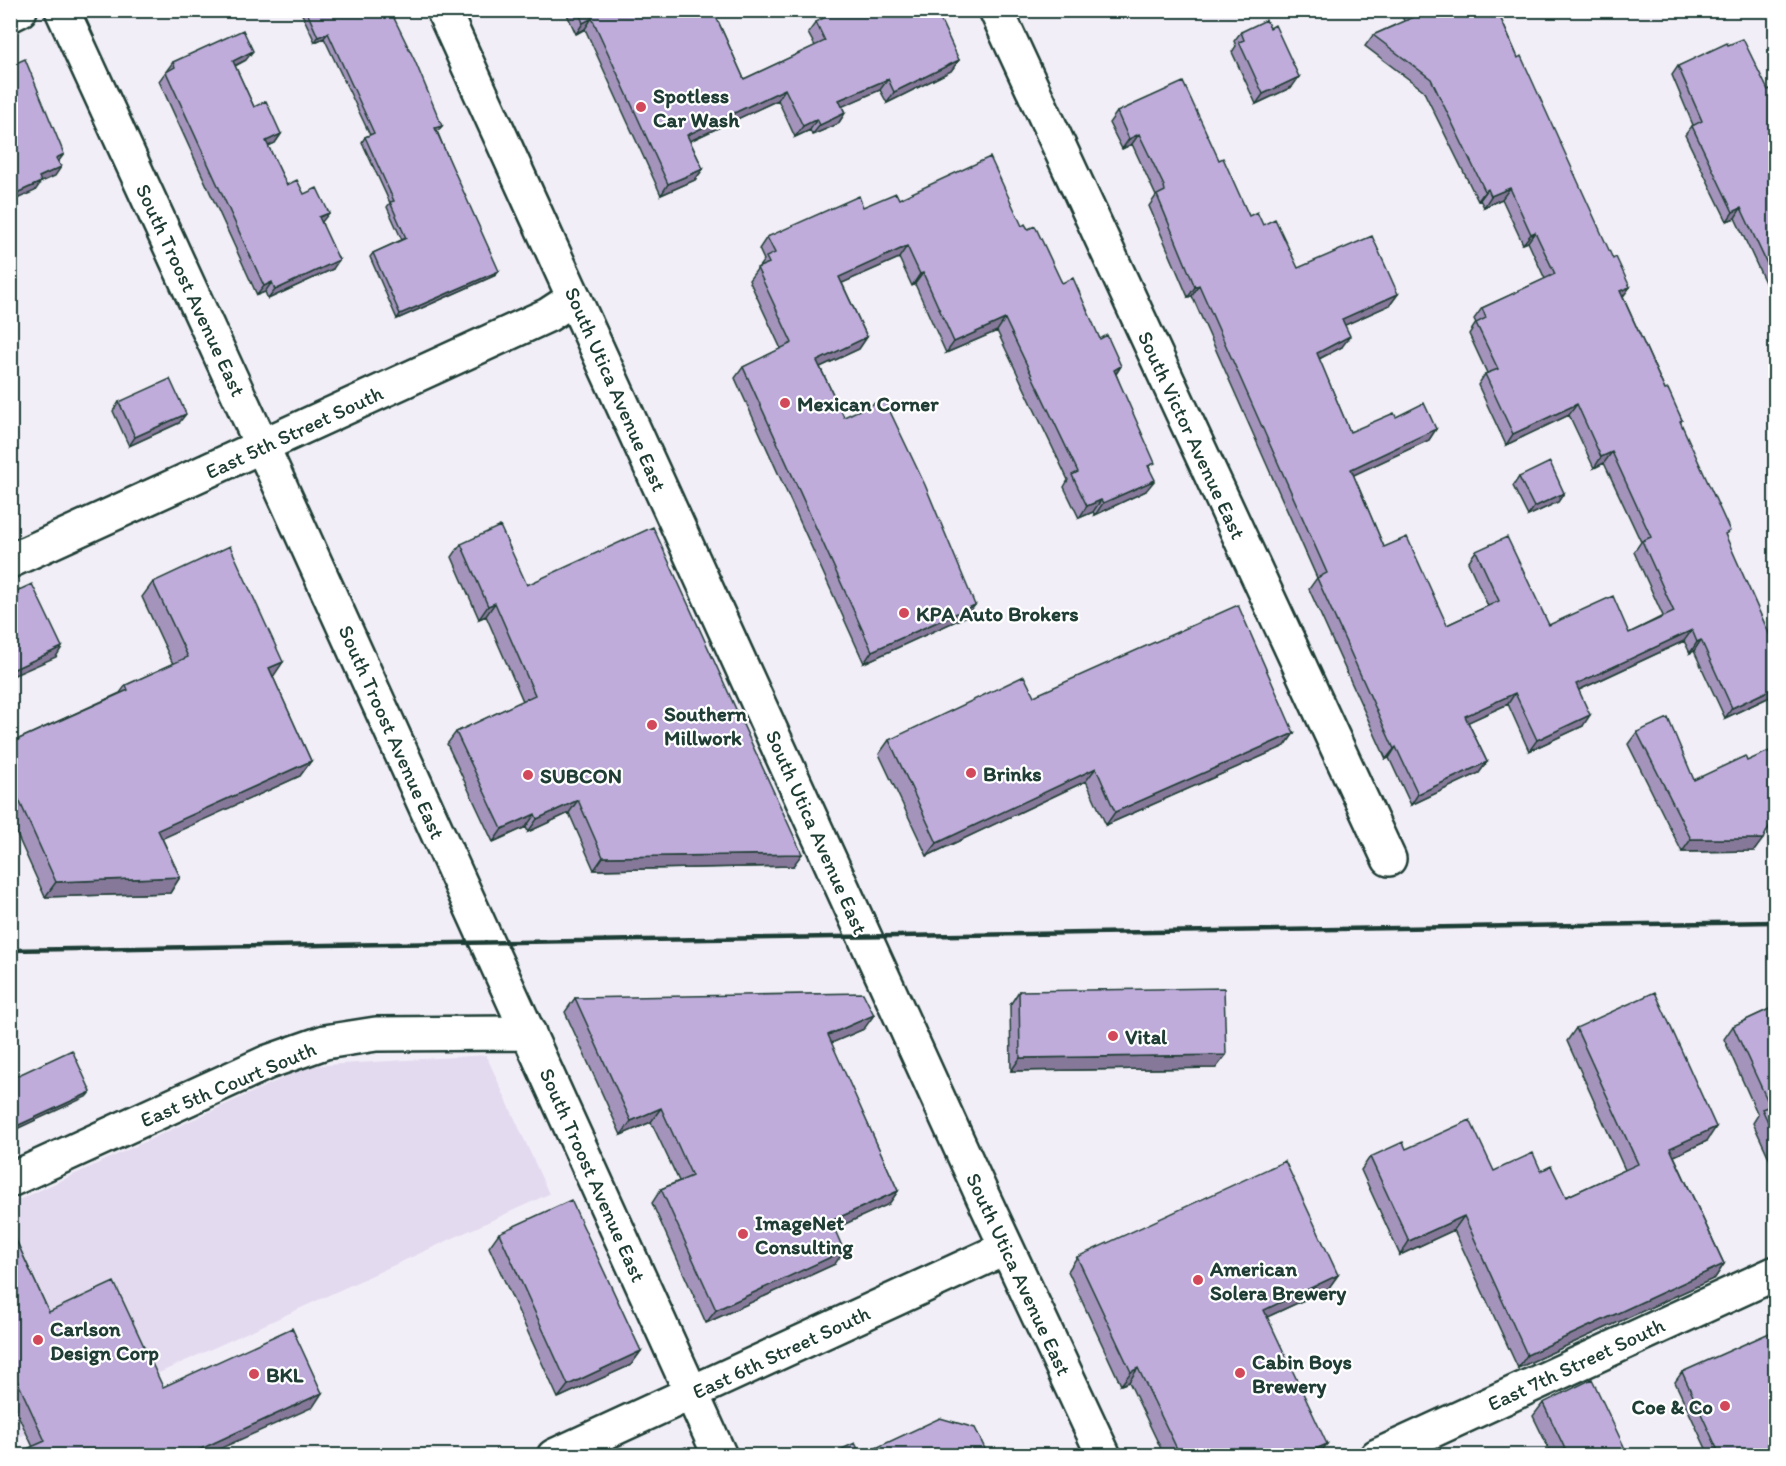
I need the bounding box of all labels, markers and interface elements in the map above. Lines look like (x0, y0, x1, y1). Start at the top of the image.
place label: Spotless Car Wash (653, 83, 740, 132)
marker: Spotless Car Wash (634, 100, 648, 114)
street label: South Troost Avenue East (131, 180, 251, 400)
street label: South Utica Avenue East (560, 283, 672, 495)
street label: South Victor Avenue East (1133, 327, 1251, 543)
street label: East 5th Street South (201, 380, 387, 484)
place label: Mexican Corner (797, 391, 939, 416)
marker: Mexican Corner (778, 396, 792, 410)
place label: KPA Auto Brokers (916, 601, 1079, 626)
marker: KPA Auto Brokers (897, 606, 911, 620)
street label: South Troost Avenue East (334, 621, 451, 843)
place label: Southern Millwork (664, 701, 747, 750)
marker: Southern Millwork (645, 718, 659, 732)
street label: South Utica Avenue East (761, 726, 873, 938)
place label: Brinks (983, 761, 1042, 786)
place label: SUBCON (540, 763, 622, 788)
marker: Brinks (964, 766, 978, 780)
marker: SUBCON (521, 768, 535, 782)
place label: Vital (1125, 1024, 1168, 1049)
marker: Vital (1106, 1029, 1120, 1043)
street label: East 5th Court South (136, 1036, 320, 1132)
street label: South Troost Avenue East (535, 1064, 652, 1286)
street label: South Utica Avenue East (961, 1169, 1077, 1379)
place label: ImageNet Consulting (755, 1210, 854, 1260)
marker: ImageNet Consulting (736, 1227, 750, 1241)
place label: American Solera Brewery (1209, 1256, 1347, 1306)
marker: American Solera Brewery (1191, 1273, 1205, 1287)
street label: East 6th Street South (688, 1300, 874, 1404)
street label: East 7th Street South (1483, 1312, 1669, 1416)
place label: Carlson Design Corp (50, 1316, 159, 1366)
marker: Carlson Design Corp (31, 1333, 45, 1347)
place label: Cabin Boys Brewery (1252, 1349, 1352, 1399)
place label: BKL (266, 1362, 304, 1387)
marker: Cabin Boys Brewery (1233, 1366, 1247, 1380)
marker: BKL (247, 1367, 261, 1381)
place label: Coe & Co (1632, 1394, 1713, 1419)
marker: Coe & Co (1718, 1399, 1732, 1413)

